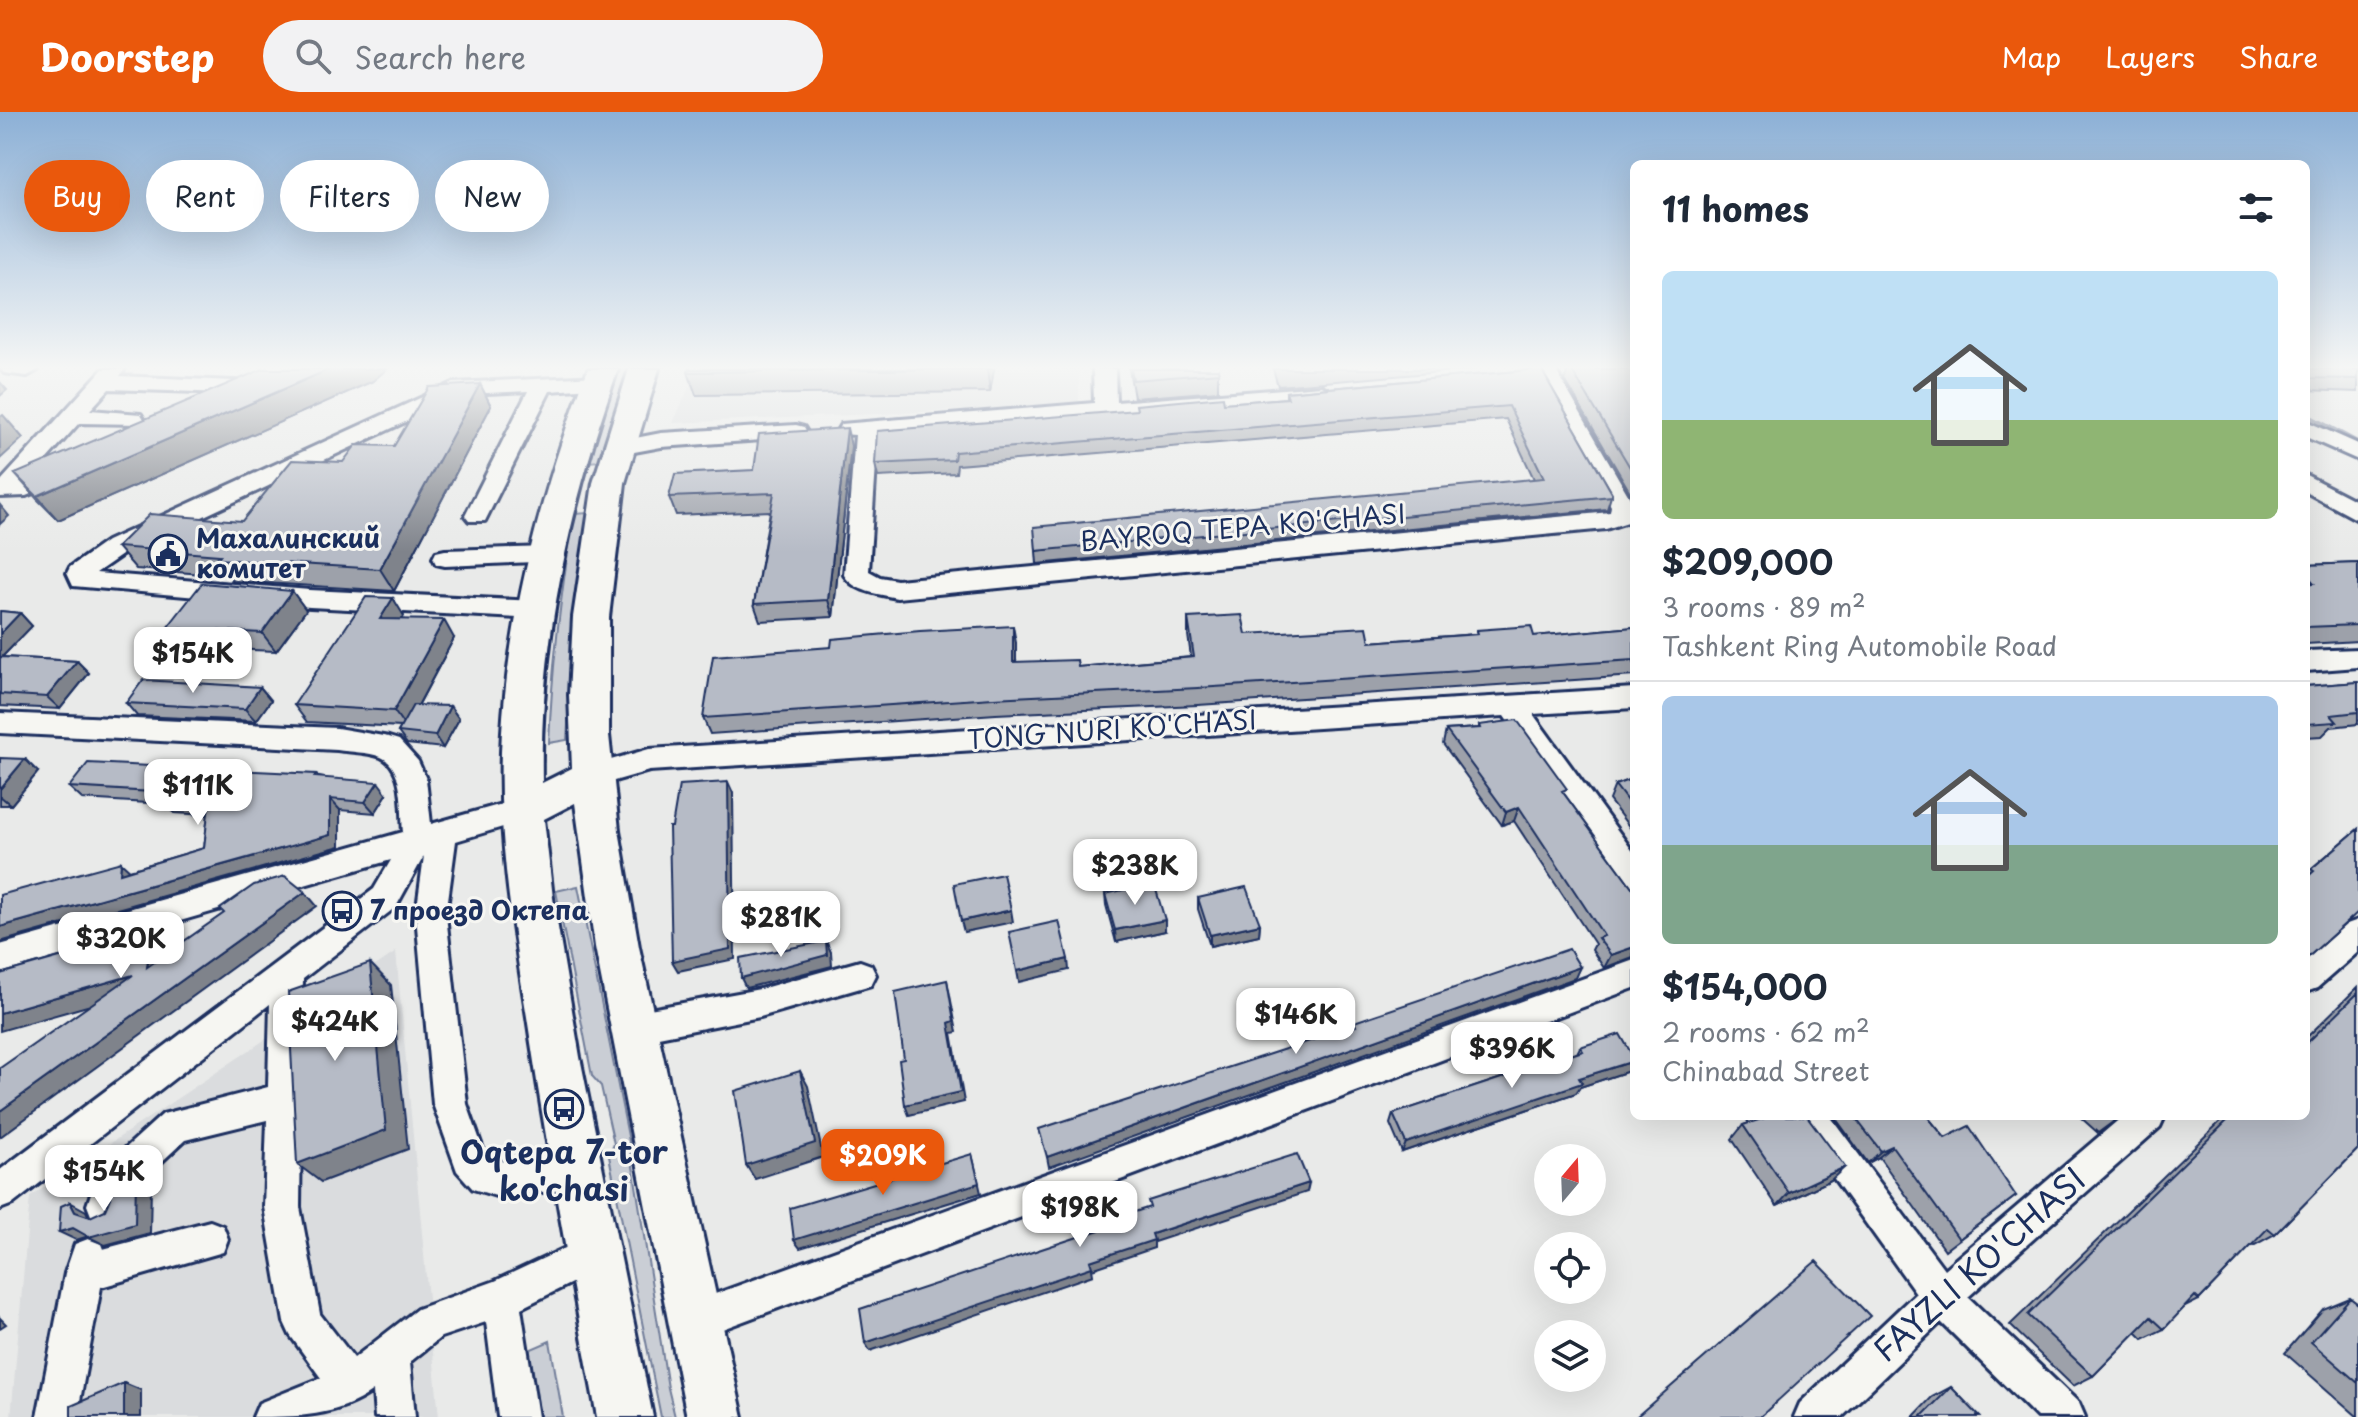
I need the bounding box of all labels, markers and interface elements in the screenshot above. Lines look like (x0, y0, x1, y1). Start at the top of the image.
search box (263, 20, 823, 92)
text: Doorstep (40, 28, 215, 85)
icon: search (291, 34, 335, 78)
text: Search here (355, 34, 526, 79)
text: Map (2001, 35, 2061, 78)
text: Layers (2105, 35, 2195, 78)
text: Share (2239, 35, 2318, 78)
chip: Buy (24, 160, 130, 232)
chip: Rent (146, 160, 264, 232)
chip: Filters (280, 160, 419, 232)
chip: New (435, 160, 549, 232)
text: 11 homes (1662, 182, 1809, 234)
icon: filters (2234, 186, 2278, 230)
icon: home (1898, 323, 2042, 467)
street label: BAYROQ TEPA KO'CHASI (1078, 493, 1407, 560)
place label: Махалинский комитет (196, 518, 380, 587)
public building icon: Махалинский комитет (147, 533, 189, 575)
text: $209,000 (1662, 535, 1833, 587)
text: 3 rooms · 89 m² (1662, 587, 1866, 626)
text: Tashkent Ring Automobile Road (1662, 626, 2057, 665)
pin: $154K (137, 627, 249, 695)
text: $154K (152, 633, 234, 672)
street label: TONG NURI KO'CHASI (966, 699, 1258, 758)
icon: home (1898, 748, 2042, 892)
pin: $111K (142, 759, 254, 827)
text: $111K (162, 765, 234, 804)
pin: $238K (1079, 839, 1191, 907)
text: $238K (1091, 845, 1179, 884)
bus stop icon: 7 проезд Октепа (321, 890, 363, 932)
place label: 7 проезд Октепа (370, 890, 590, 929)
pin: $281K (725, 891, 837, 959)
text: $281K (740, 897, 822, 936)
pin: $320K (65, 912, 177, 980)
text: $320K (76, 918, 166, 957)
text: $154,000 (1662, 960, 1828, 1012)
pin: $146K (1240, 988, 1352, 1056)
text: $146K (1254, 994, 1338, 1033)
pin: $424K (279, 995, 391, 1063)
text: $424K (291, 1001, 379, 1040)
text: 2 rooms · 62 m² (1662, 1012, 1870, 1051)
pin: $396K (1456, 1022, 1568, 1090)
text: $396K (1469, 1028, 1555, 1067)
text: Chinabad Street (1662, 1051, 1869, 1090)
bus stop icon: Oqtepa 7-tor ko'chasi (543, 1088, 585, 1130)
place label: Oqtepa 7-tor ko'chasi (460, 1127, 669, 1212)
pin: $209K (827, 1129, 939, 1197)
text: $209K (839, 1135, 927, 1174)
north arrow (1534, 1144, 1606, 1216)
map controls (1534, 1144, 1606, 1392)
pin: $154K (48, 1145, 160, 1213)
text: $154K (63, 1151, 145, 1190)
street label: FAYZLI KO'CHASI (1862, 1155, 2096, 1372)
pin: $198K (1024, 1181, 1136, 1249)
text: $198K (1040, 1187, 1120, 1226)
button: locate (1534, 1232, 1606, 1304)
button: layers (1534, 1320, 1606, 1392)

